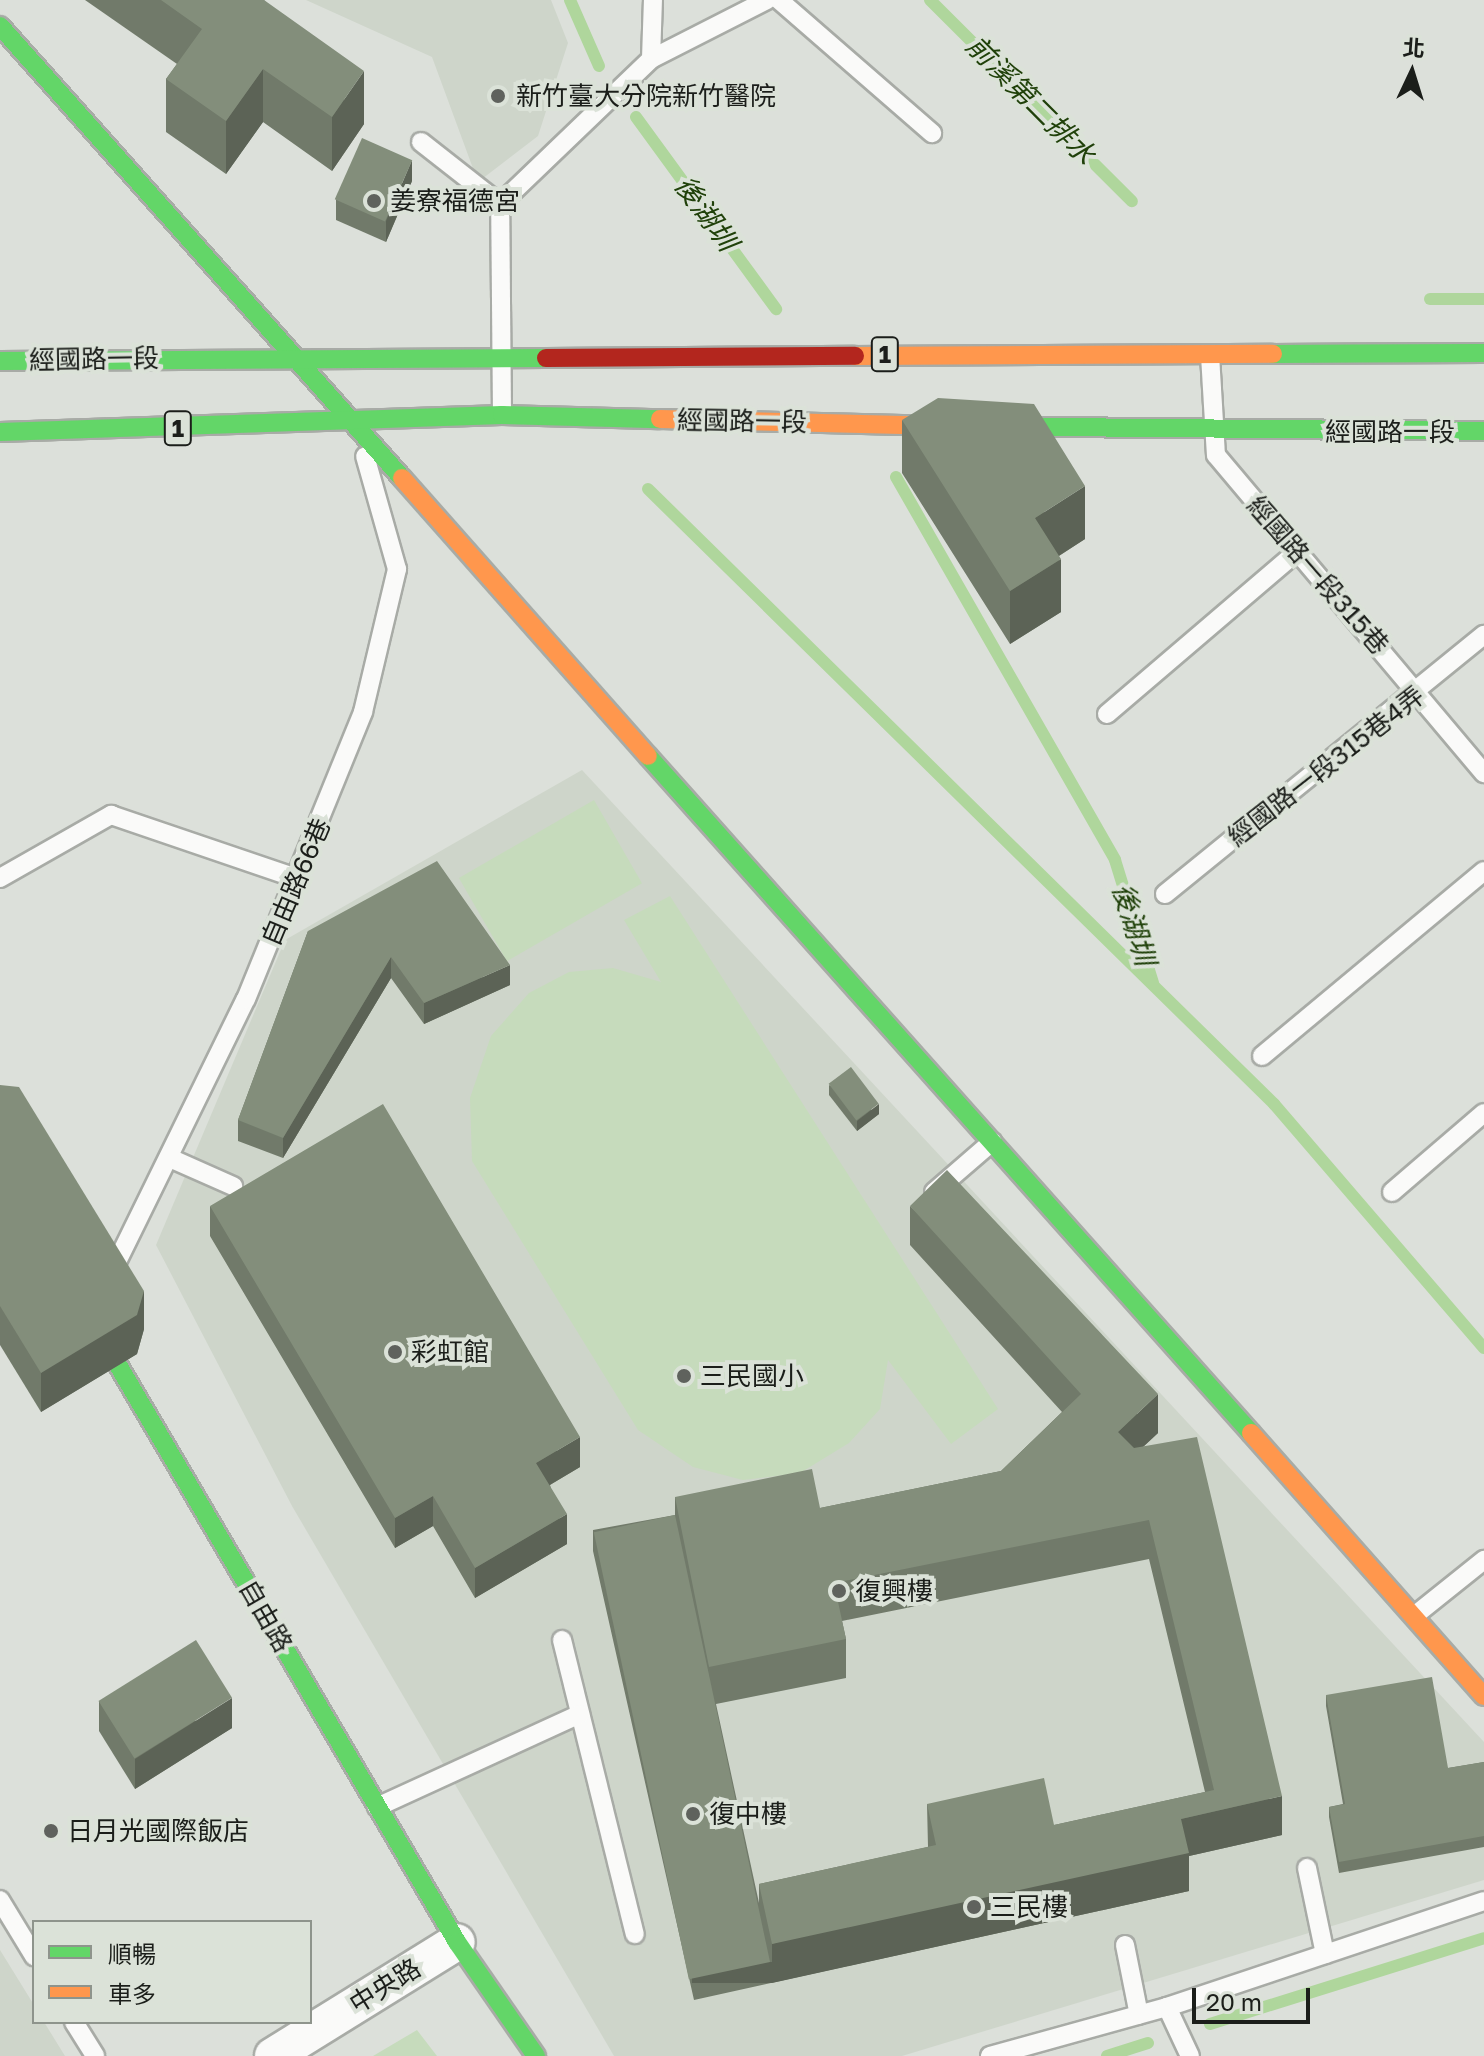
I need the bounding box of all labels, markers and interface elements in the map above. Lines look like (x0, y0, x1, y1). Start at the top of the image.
water label: 前溪第二排水 (960, 29, 1102, 171)
north arrow (1372, 32, 1452, 112)
text: 北 (1402, 33, 1426, 62)
place label: 新竹臺大分院新竹醫院 (516, 80, 776, 112)
marker: 新竹臺大分院新竹醫院 (487, 85, 509, 107)
water label: 後湖圳 (668, 169, 744, 257)
place label: 姜寮福德宮 (390, 185, 520, 217)
marker: 姜寮福德宮 (365, 192, 383, 210)
road number: 1 (869, 334, 901, 374)
street label: 經國路一段 (29, 342, 159, 376)
street label: 經國路一段 (677, 404, 807, 438)
road number: 1 (162, 408, 194, 448)
street label: 經國路一段 (1325, 416, 1455, 448)
street label: 經國路一段315巷 (1241, 490, 1395, 660)
street label: 經國路一段315巷4弄 (1222, 680, 1430, 852)
street label: 自由路66巷 (255, 814, 337, 950)
water label: 後湖圳 (1106, 879, 1162, 969)
place label: 彩虹館 (411, 1336, 489, 1368)
marker: 彩虹館 (386, 1343, 404, 1361)
place label: 三民國小 (700, 1360, 804, 1392)
marker: 三民國小 (675, 1367, 693, 1385)
street label: 自由路 (233, 1574, 299, 1658)
place label: 復興樓 (855, 1575, 933, 1607)
marker: 復興樓 (830, 1582, 848, 1600)
place label: 復中樓 (709, 1798, 787, 1830)
marker: 復中樓 (684, 1805, 702, 1823)
place label: 日月光國際飯店 (67, 1815, 249, 1847)
marker: 日月光國際飯店 (42, 1822, 60, 1840)
place label: 三民樓 (990, 1891, 1068, 1923)
marker: 三民樓 (965, 1898, 983, 1916)
legend (32, 1920, 312, 2024)
text: 順暢 (108, 1939, 156, 1968)
street label: 中央路 (344, 1952, 426, 2020)
scale bar (1196, 1972, 1314, 2022)
text: 車多 (108, 1979, 156, 2008)
text: 20 m (1206, 1987, 1262, 2016)

